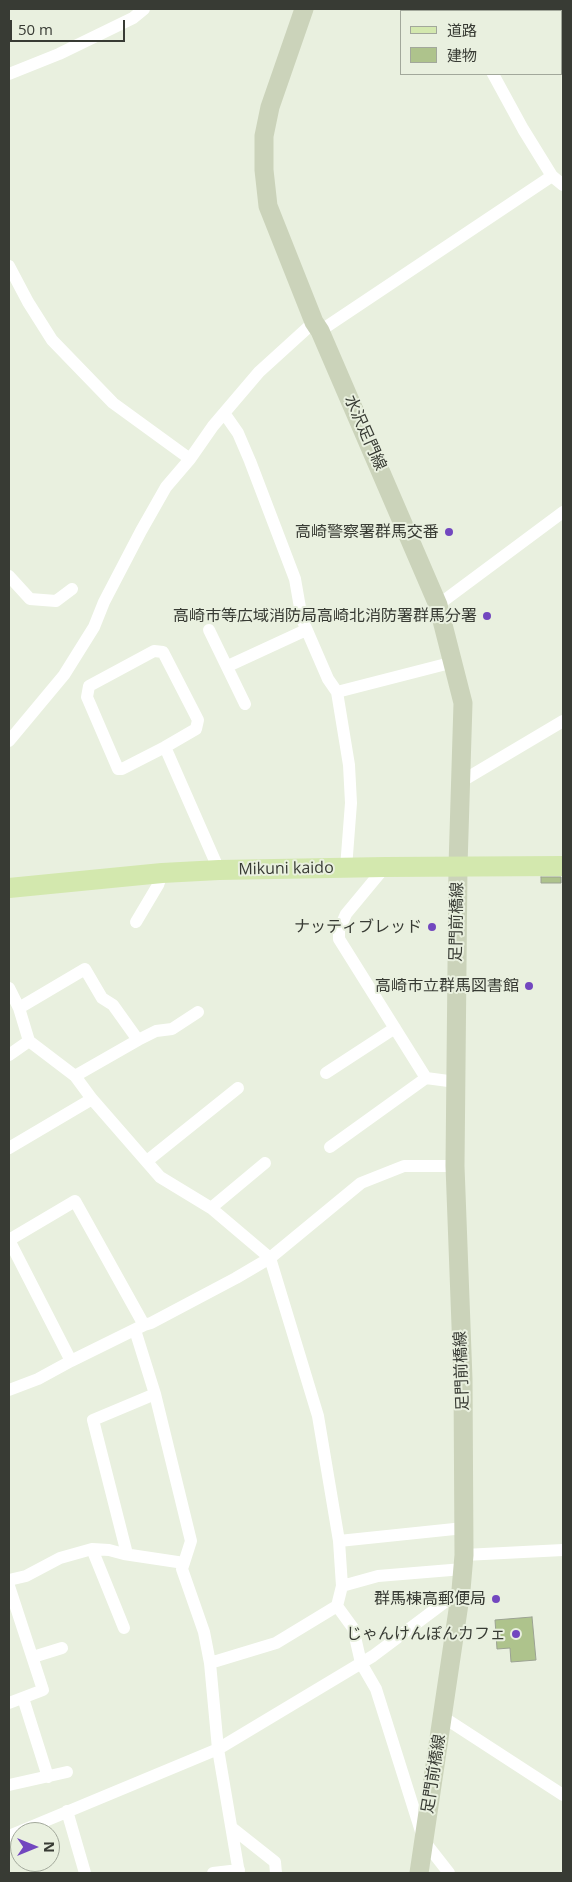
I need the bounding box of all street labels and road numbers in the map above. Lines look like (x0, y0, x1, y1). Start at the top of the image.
street label: 水沢足門線 (340, 393, 390, 473)
street label: Mikuni kaido (238, 859, 334, 879)
street label: 足門前橋線 (447, 882, 467, 962)
street label: 足門前橋線 (451, 1331, 473, 1411)
street label: 足門前橋線 (418, 1733, 450, 1815)

